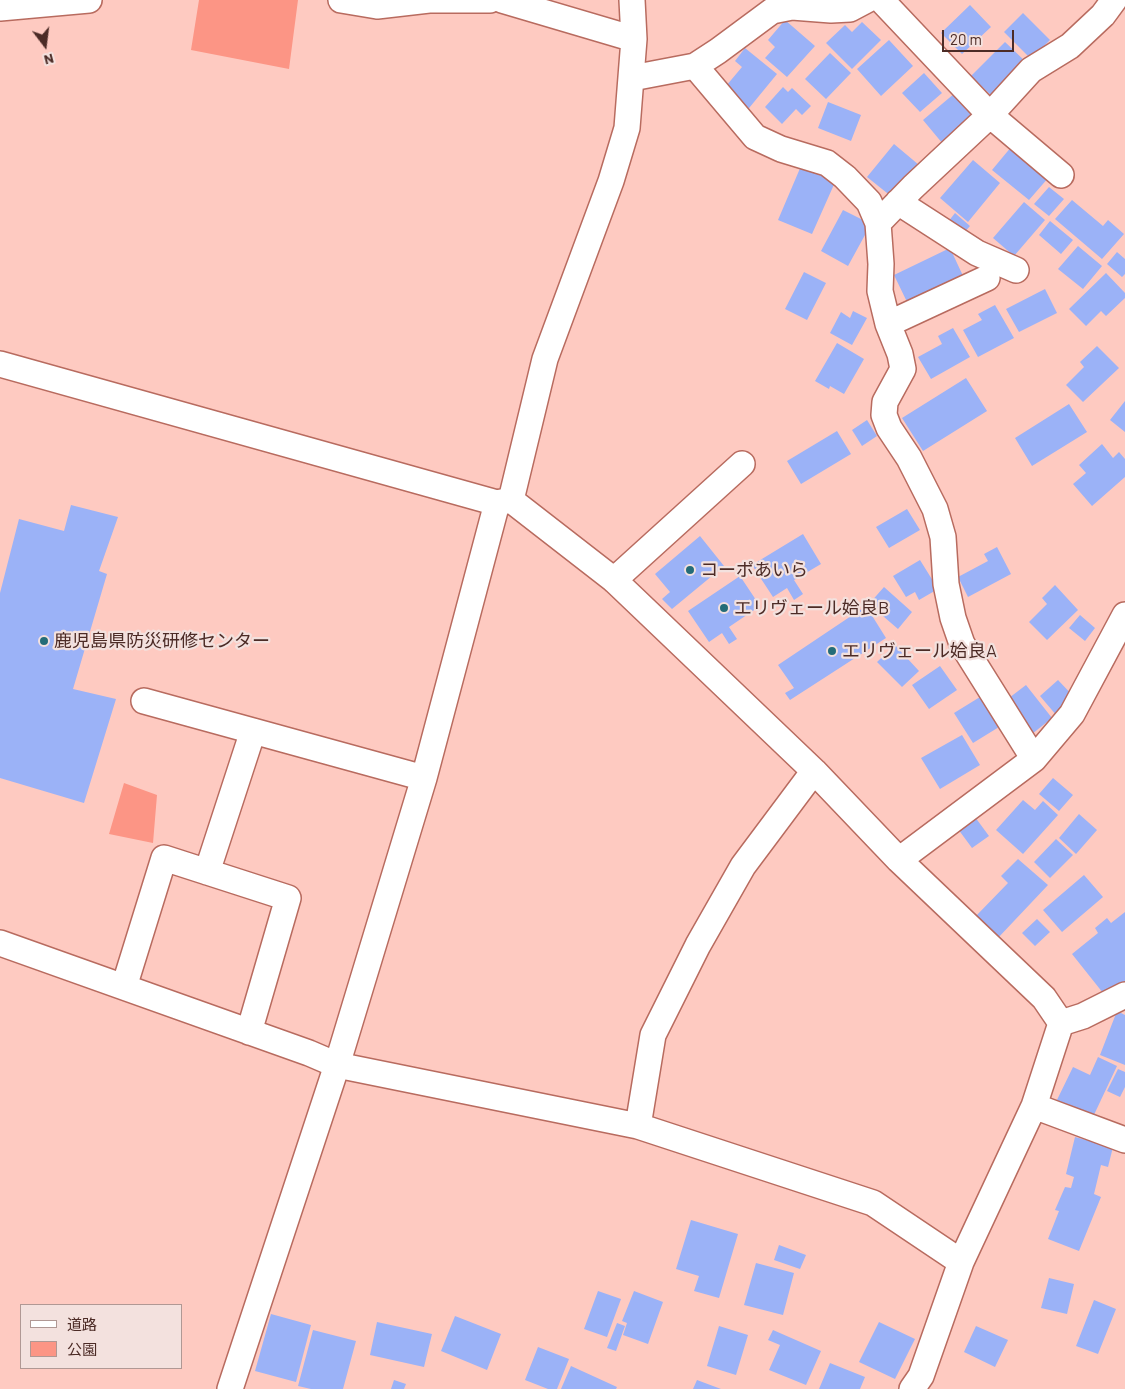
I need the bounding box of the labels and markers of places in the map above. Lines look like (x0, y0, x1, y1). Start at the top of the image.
place label: コーポあいら (700, 559, 808, 581)
marker: コーポあいら (684, 564, 696, 576)
place label: エリヴェール姶良B (734, 597, 889, 619)
marker: エリヴェール姶良B (718, 602, 730, 614)
place label: 鹿児島県防災研修センター (54, 630, 270, 652)
marker: 鹿児島県防災研修センター (38, 635, 50, 647)
place label: エリヴェール姶良A (842, 640, 997, 662)
marker: エリヴェール姶良A (826, 645, 838, 657)

